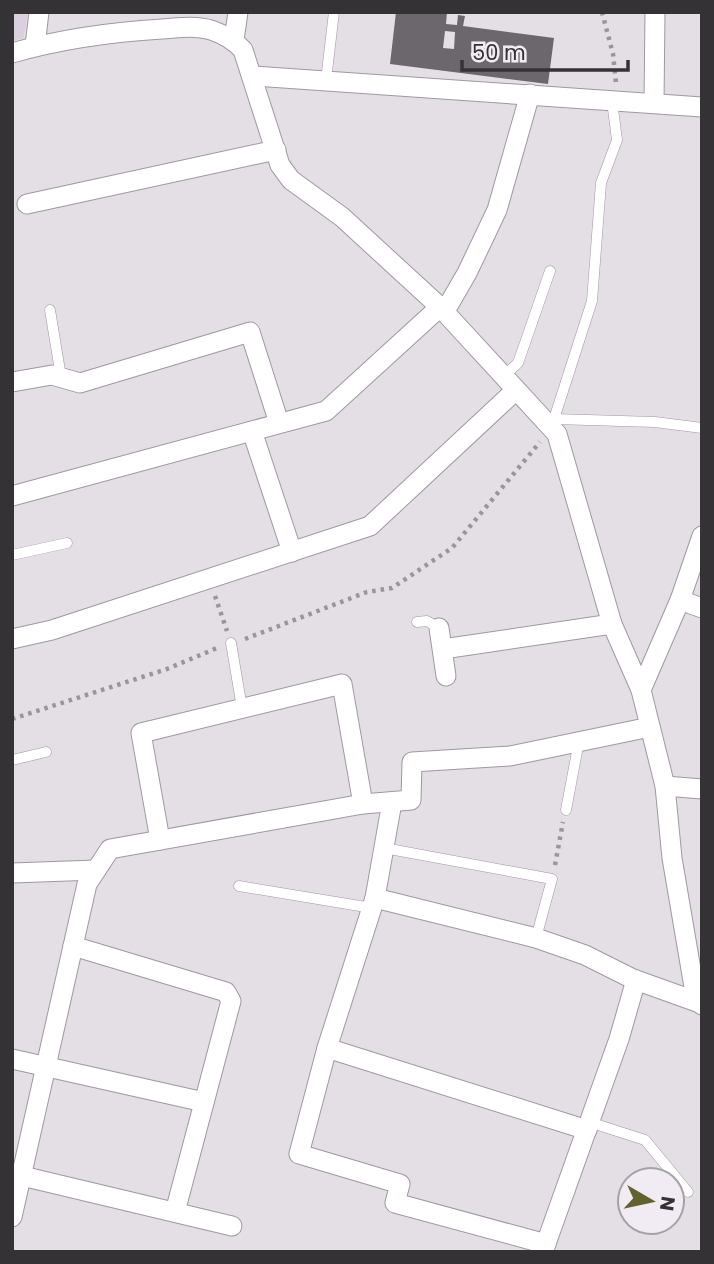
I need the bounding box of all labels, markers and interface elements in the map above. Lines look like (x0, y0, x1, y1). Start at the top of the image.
scale bar (462, 28, 628, 72)
text: 50 m (472, 38, 526, 67)
north arrow (616, 1166, 686, 1236)
text: N (653, 1194, 682, 1213)

